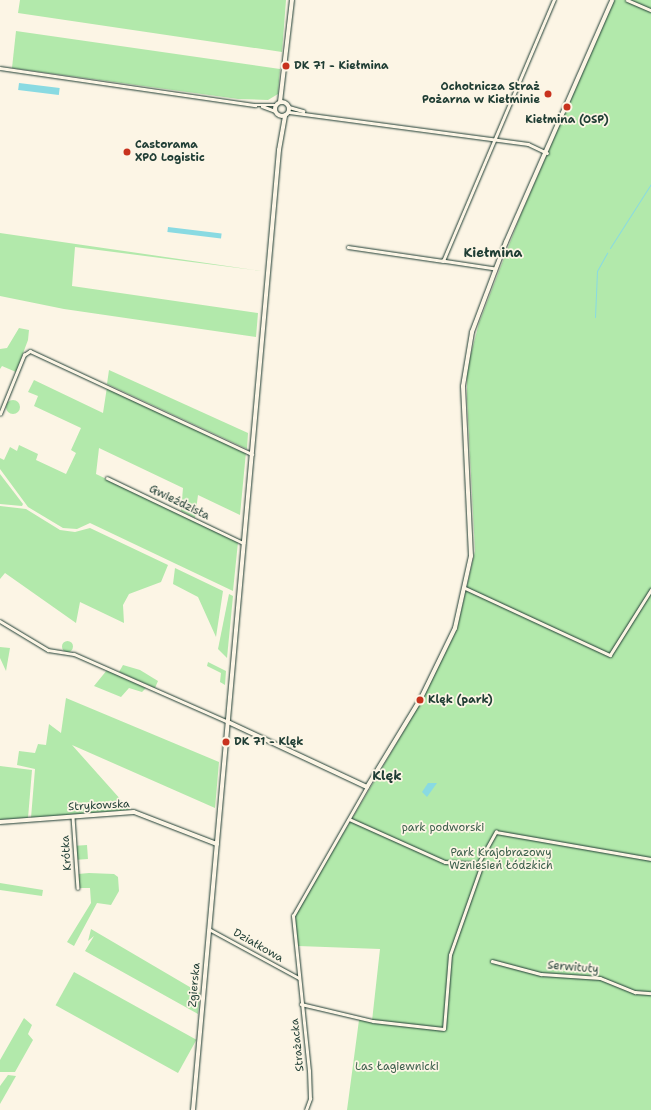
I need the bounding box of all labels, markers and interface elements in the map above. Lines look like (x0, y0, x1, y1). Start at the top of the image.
place label: DK 71 - Kiełmina (294, 59, 388, 73)
marker: DK 71 - Kiełmina (281, 61, 291, 71)
place label: Ochotnicza Straż Pożarna w Kiełminie (422, 81, 540, 107)
marker: Ochotnicza Straż Pożarna w Kiełminie (543, 89, 553, 99)
marker: Kiełmina (OSP) (562, 102, 572, 112)
place label: Kiełmina (OSP) (525, 113, 609, 127)
place label: Castorama XPO Logistic (135, 139, 205, 165)
marker: Castorama XPO Logistic (122, 147, 132, 157)
district label: Kiełmina (464, 245, 522, 261)
street label: Gwieździsta (147, 483, 211, 523)
place label: Klęk (park) (428, 693, 493, 707)
marker: Klęk (park) (415, 695, 425, 705)
place label: DK 71 - Klęk (234, 735, 303, 749)
marker: DK 71 - Klęk (221, 737, 231, 747)
district label: Klęk (372, 768, 402, 784)
street label: Strykowska (68, 798, 130, 814)
park label: park podworski (402, 821, 484, 835)
street label: Krótka (59, 835, 75, 871)
park label: Park Krajobrazowy Wzniesień Łódzkich (449, 847, 553, 873)
street label: Działkowa (231, 926, 285, 966)
street label: Serwituty (547, 959, 599, 977)
street label: Zgierska (186, 962, 204, 1008)
street label: Strażacka (289, 1018, 307, 1072)
park label: Las Łagiewnicki (355, 1060, 439, 1074)

